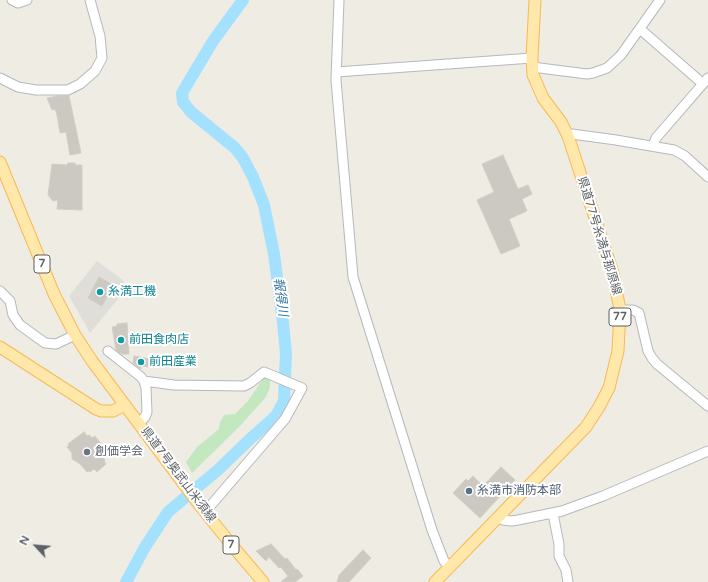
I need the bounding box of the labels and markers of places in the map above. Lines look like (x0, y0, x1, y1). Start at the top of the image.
place label: 糸満工機 (108, 285, 156, 299)
marker: 糸満工機 (95, 287, 105, 297)
place label: 前田食肉店 (129, 333, 189, 347)
marker: 前田食肉店 (116, 335, 126, 345)
place label: 前田産業 (149, 355, 197, 369)
marker: 前田産業 (136, 357, 146, 367)
place label: 創価学会 (95, 445, 143, 459)
marker: 創価学会 (82, 447, 92, 457)
place label: 糸満市消防本部 (477, 484, 561, 498)
marker: 糸満市消防本部 (464, 486, 474, 496)

